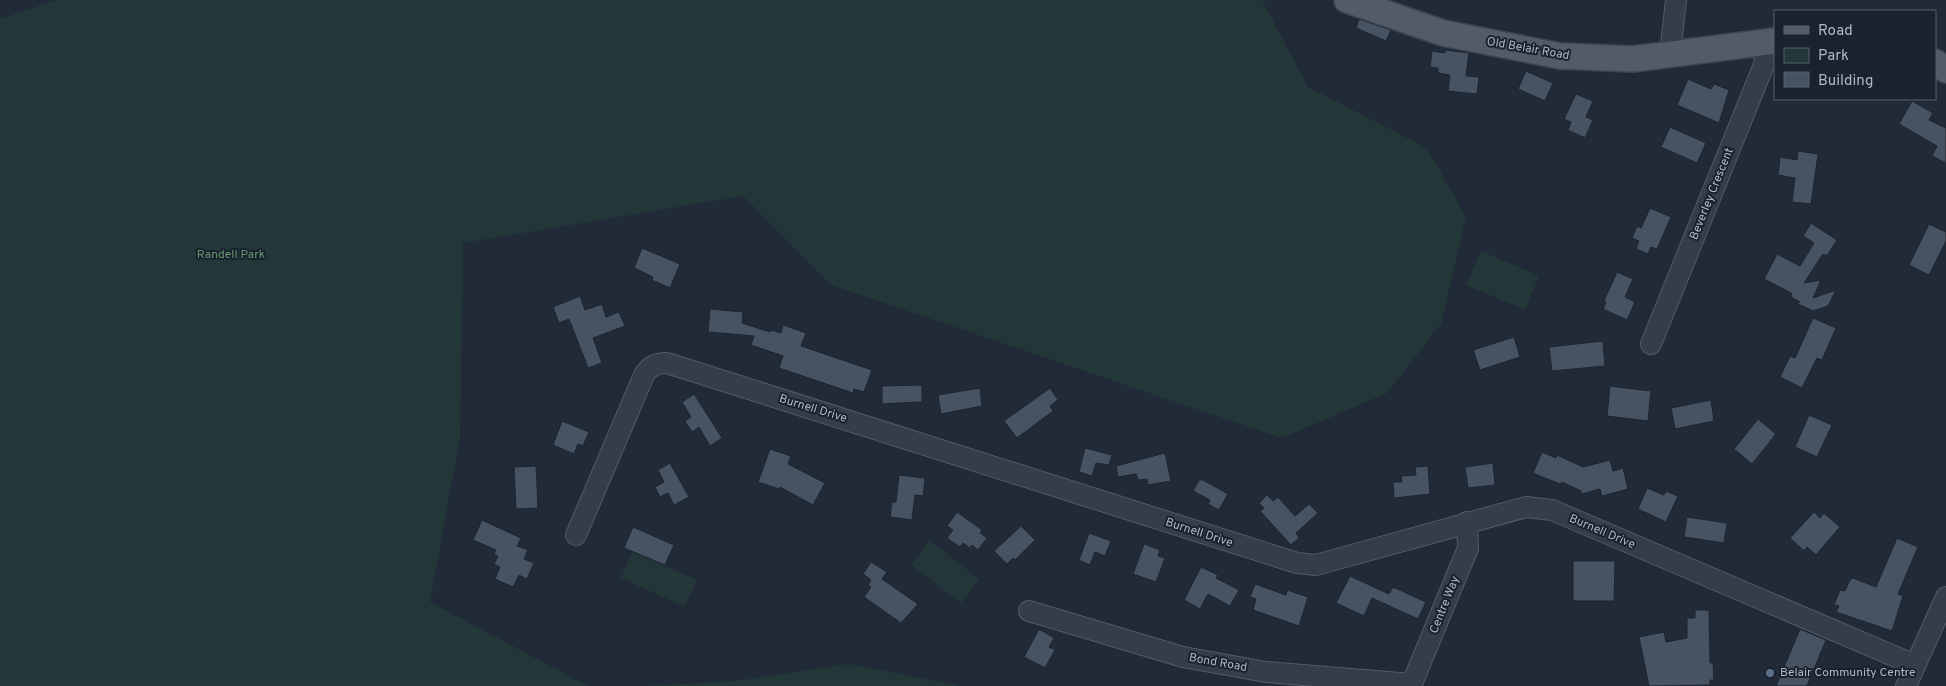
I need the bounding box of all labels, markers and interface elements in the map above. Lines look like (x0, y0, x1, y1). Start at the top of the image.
legend (1774, 10, 1936, 100)
text: Road (1818, 22, 1853, 41)
street label: Old Belair Road (1485, 34, 1571, 64)
text: Park (1818, 47, 1849, 66)
text: Building (1818, 72, 1873, 91)
street label: Beverley Crescent (1686, 146, 1738, 242)
park label: Randell Park (197, 247, 265, 263)
street label: Burnell Drive (777, 391, 849, 427)
street label: Burnell Drive (1567, 511, 1637, 553)
street label: Burnell Drive (1163, 515, 1235, 551)
street label: Centre Way (1426, 574, 1464, 636)
street label: Bond Road (1188, 650, 1248, 676)
place label: Belair Community Centre (1780, 665, 1915, 681)
marker: Belair Community Centre (1764, 667, 1776, 679)

